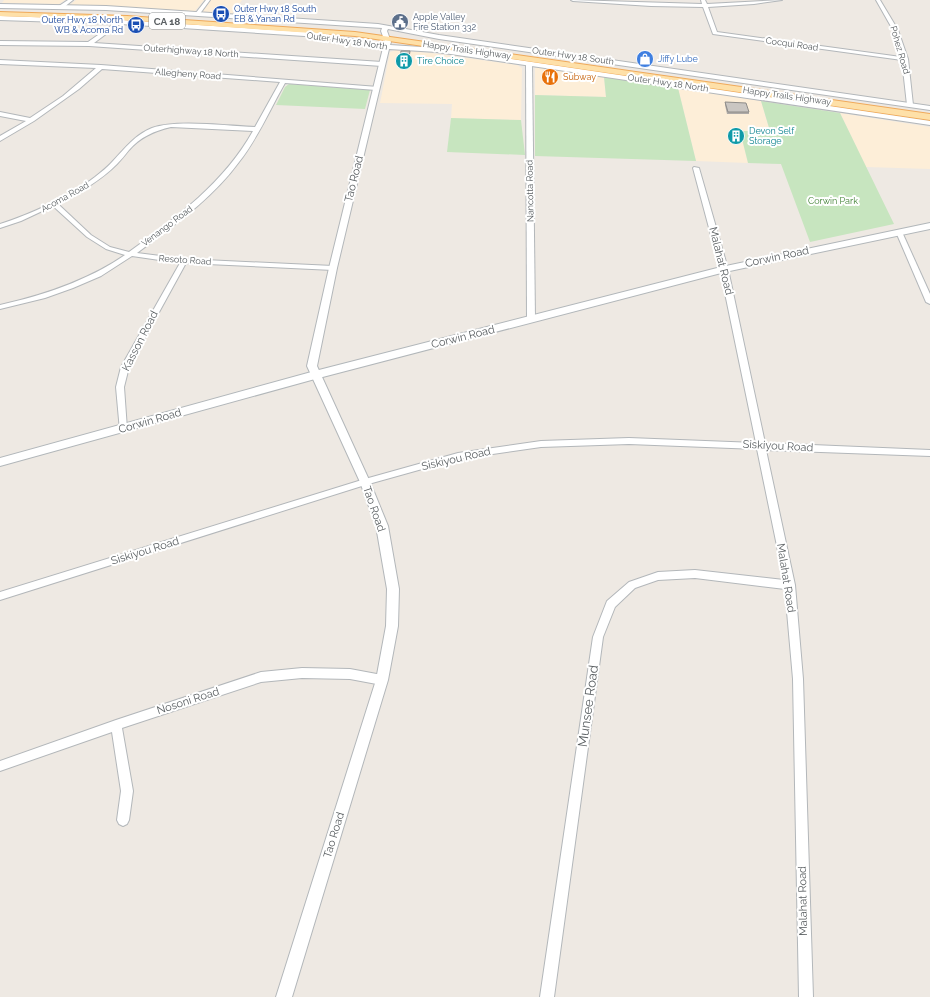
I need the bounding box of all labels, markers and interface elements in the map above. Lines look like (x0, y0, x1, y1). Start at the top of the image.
bus stop icon: Outer Hwy 18 South EB & Yanan Rd (211, 4, 231, 24)
place label: Outer Hwy 18 South EB & Yanan Rd (234, 4, 316, 24)
public building icon: Apple Valley Fire Station 332 (390, 12, 410, 32)
place label: Apple Valley Fire Station 332 (413, 12, 477, 32)
road number: CA 18 (149, 13, 185, 29)
place label: Outer Hwy 18 North WB & Acoma Rd (41, 15, 123, 35)
bus stop icon: Outer Hwy 18 North WB & Acoma Rd (126, 15, 146, 35)
street label: Pohez Road (888, 25, 912, 76)
street label: Outer Hwy 18 North (306, 30, 388, 52)
street label: Cocqui Road (765, 35, 819, 53)
street label: Happy Trails Highway (422, 39, 512, 61)
street label: Outerhighway 18 North (143, 43, 239, 59)
street label: Outer Hwy 18 South (532, 45, 614, 67)
shop icon: Jiffy Lube (635, 49, 655, 69)
building icon: Tire Choice (394, 51, 414, 71)
place label: Jiffy Lube (658, 54, 699, 64)
place label: Tire Choice (417, 56, 465, 66)
street label: Allegheny Road (155, 67, 222, 81)
restaurant icon: Subway (540, 67, 560, 87)
place label: Subway (563, 72, 596, 82)
street label: Outer Hwy 18 North (627, 72, 709, 94)
street label: Happy Trails Highway (742, 85, 832, 107)
building icon: Devon Self Storage (726, 126, 746, 146)
place label: Devon Self Storage (749, 126, 795, 146)
street label: Tao Road (342, 154, 366, 204)
street label: Nancotta Road (524, 159, 536, 222)
street label: Acoma Road (39, 180, 91, 214)
park label: Corwin Park (808, 196, 858, 206)
street label: Venango Road (140, 203, 195, 248)
street label: Malahat Road (706, 226, 736, 297)
street label: Corwin Road (744, 244, 810, 270)
street label: Resoto Road (158, 253, 212, 267)
street label: Kasson Road (119, 309, 161, 373)
street label: Corwin Road (430, 323, 496, 351)
street label: Corwin Road (117, 406, 183, 436)
street label: Siskiyou Road (742, 438, 814, 454)
street label: Siskiyou Road (420, 445, 492, 473)
street label: Tao Road (360, 485, 388, 534)
street label: Siskiyou Road (109, 534, 181, 568)
street label: Malahat Road (774, 543, 798, 614)
street label: Munsee Road (575, 664, 601, 748)
street label: Nosoni Road (155, 685, 221, 717)
street label: Tao Road (321, 810, 347, 860)
street label: Malahat Road (796, 866, 810, 936)

